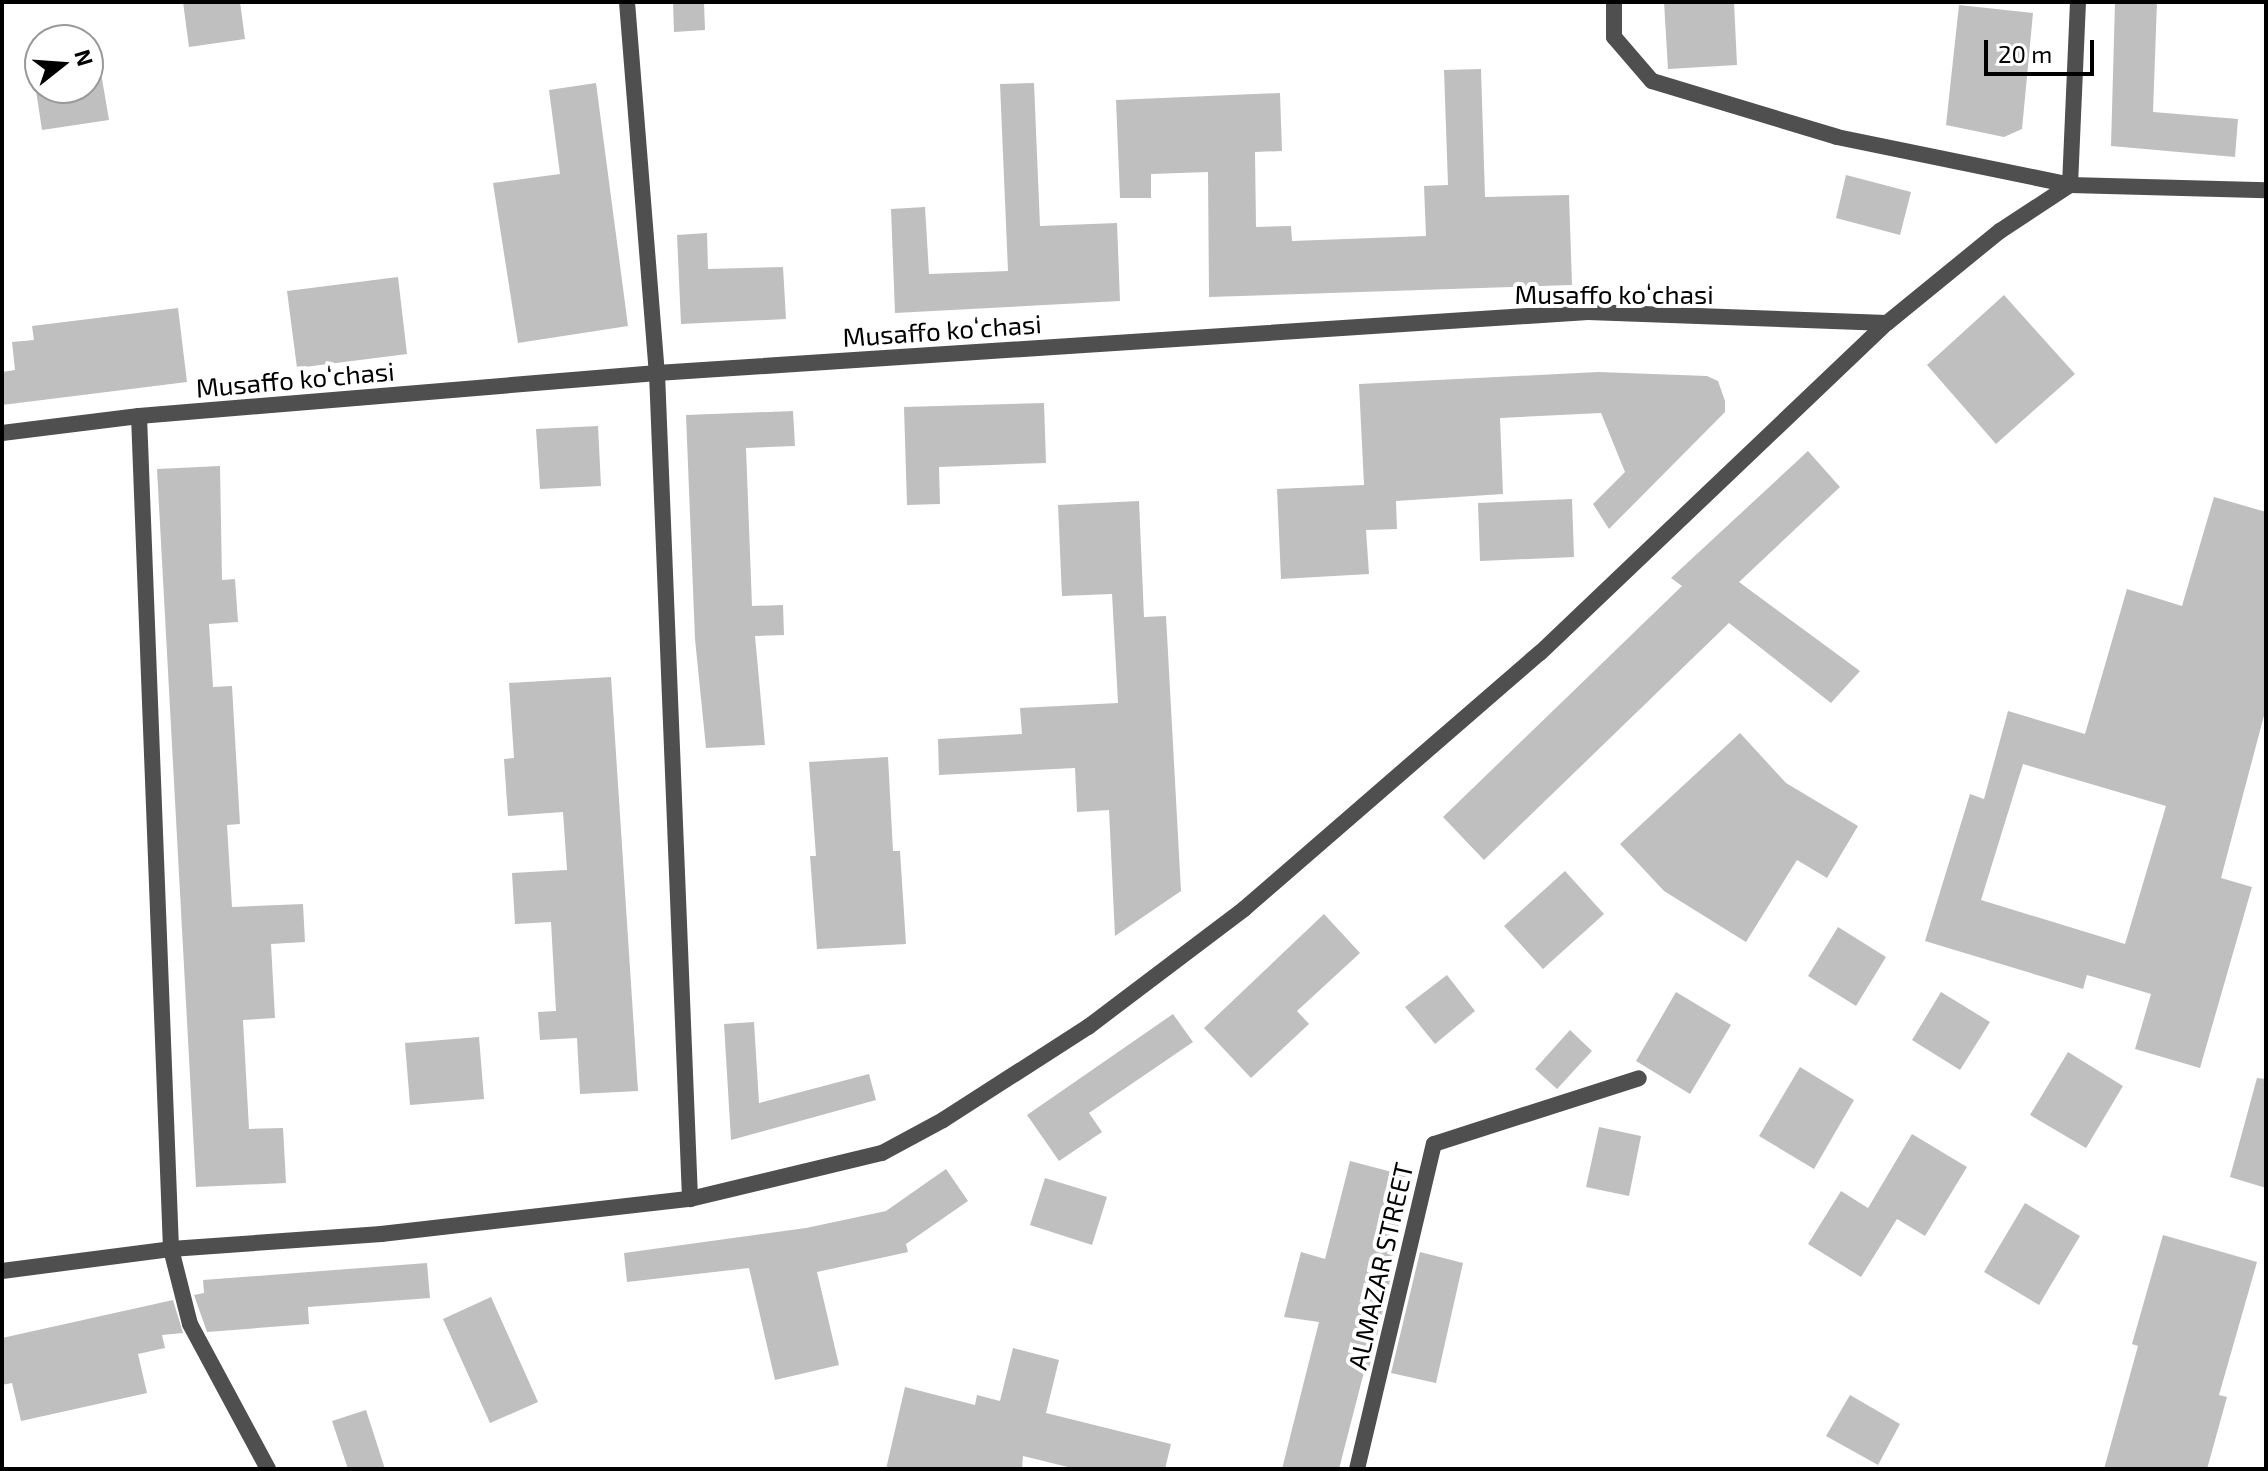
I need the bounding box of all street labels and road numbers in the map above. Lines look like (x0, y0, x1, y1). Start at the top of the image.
street label: Musaffo koʻchasi (1514, 278, 1714, 310)
street label: Musaffo koʻchasi (842, 307, 1042, 353)
street label: Musaffo koʻchasi (194, 355, 396, 403)
street label: ALMAZAR STREET (1341, 1160, 1419, 1372)

